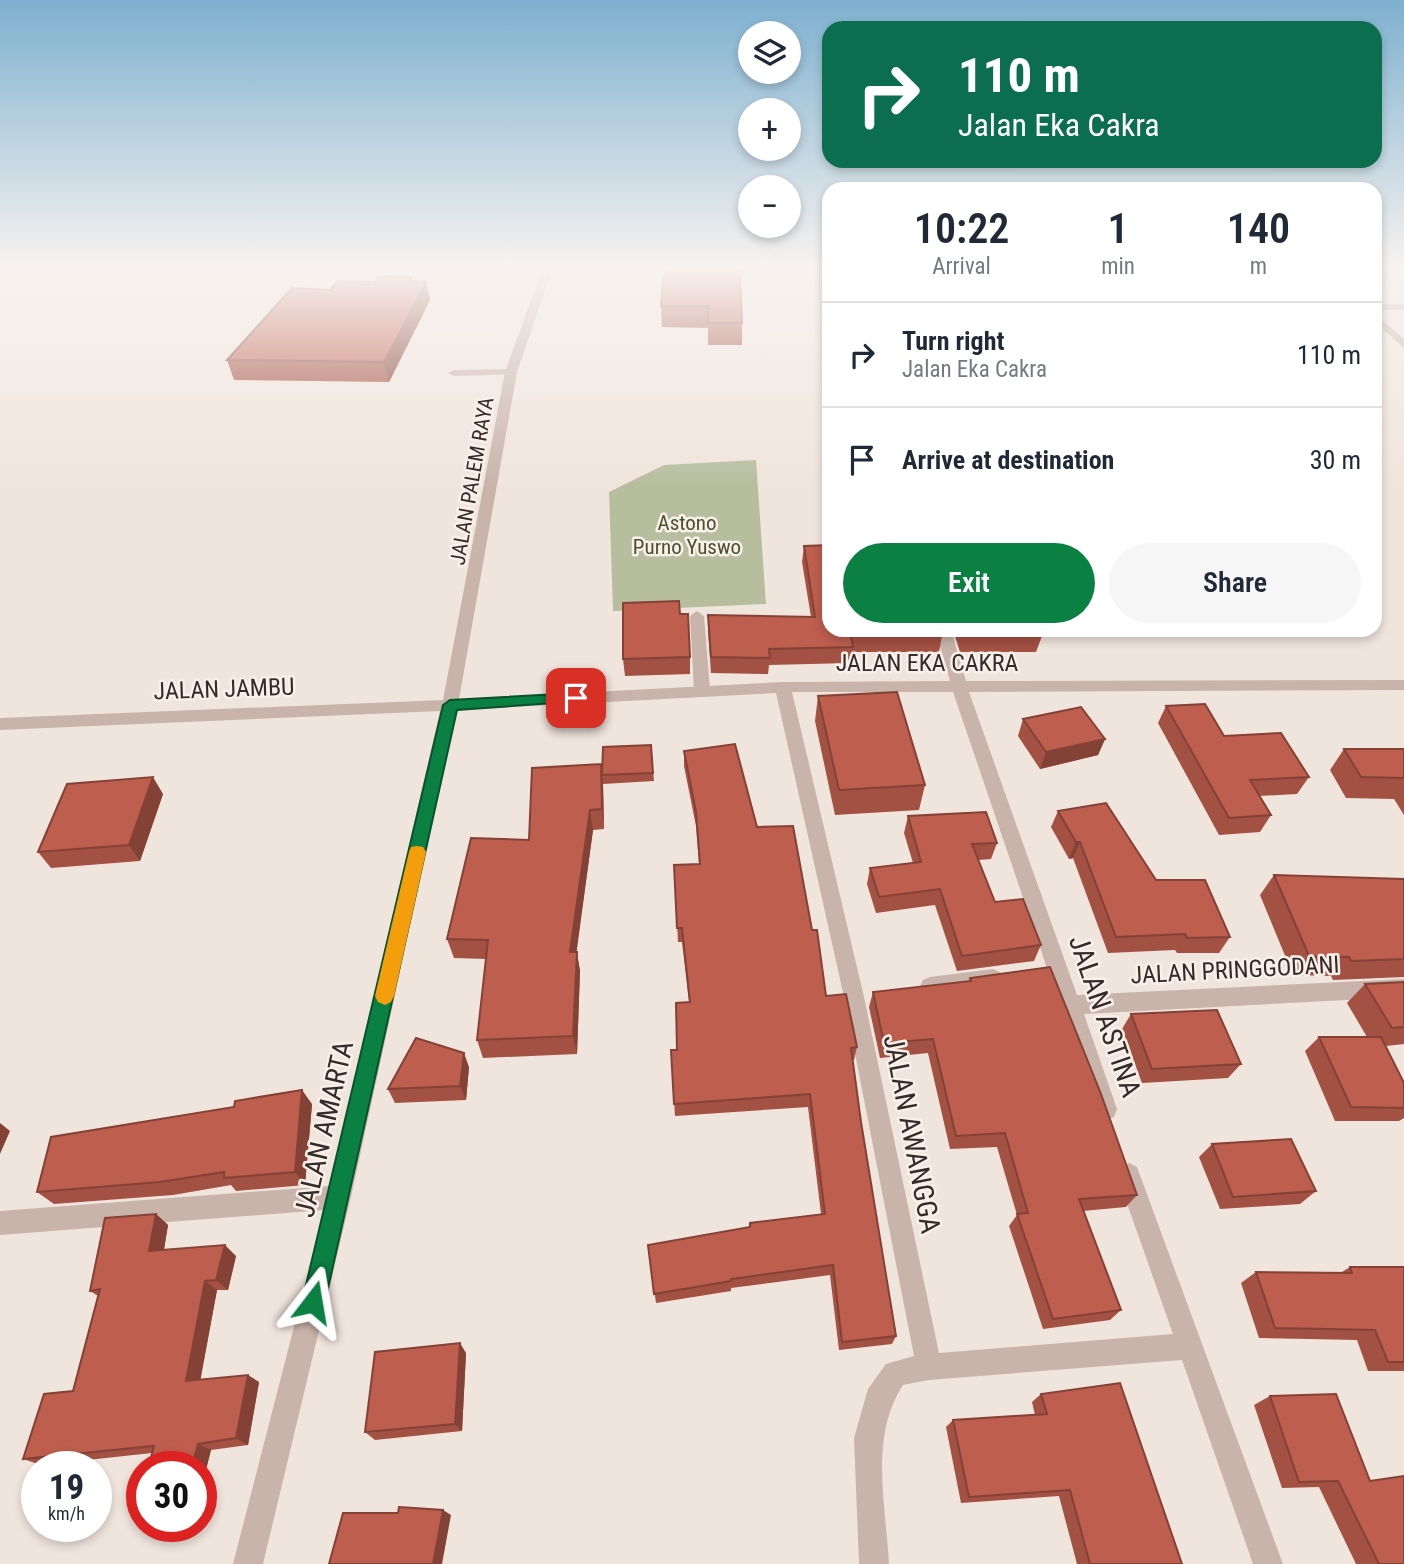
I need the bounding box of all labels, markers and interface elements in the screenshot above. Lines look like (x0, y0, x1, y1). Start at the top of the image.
map controls (738, 21, 801, 238)
button: layers (738, 21, 801, 84)
text: 110 m (958, 47, 1080, 104)
icon: right (843, 49, 934, 140)
button: + (738, 98, 801, 161)
text: Jalan Eka Cakra (958, 106, 1160, 144)
button: − (738, 175, 801, 238)
text: 10:22 (914, 204, 1009, 253)
text: 1 (1108, 204, 1129, 253)
text: 140 (1227, 204, 1290, 253)
text: Arrival (932, 253, 991, 280)
text: min (1101, 253, 1135, 280)
text: m (1250, 253, 1267, 280)
text: Turn right (902, 326, 1004, 356)
icon: right (843, 336, 881, 374)
text: 110 m (1297, 340, 1361, 370)
text: Jalan Eka Cakra (902, 356, 1047, 383)
street label: JALAN PALEM RAYA (445, 395, 499, 567)
icon: arrive (843, 441, 881, 479)
text: Arrive at destination (902, 445, 1114, 475)
text: 30 m (1310, 445, 1361, 475)
park label: Astono Purno Yuswo (633, 511, 741, 559)
button: Exit (843, 543, 1095, 623)
button: Share (1109, 543, 1361, 623)
street label: JALAN EKA CAKRA (836, 649, 1018, 677)
pin (546, 668, 606, 728)
street label: JALAN JAMBU (153, 673, 295, 705)
icon: arrive (557, 679, 595, 717)
street label: JALAN ASTINA (1062, 931, 1148, 1101)
street label: JALAN PRINGGODANI (1130, 951, 1340, 989)
street label: JALAN AWANGGA (877, 1032, 947, 1236)
street label: JALAN AMARTA (288, 1038, 360, 1220)
position arrow (276, 1265, 350, 1339)
speed limit sign: 30 (126, 1451, 217, 1542)
text: 19 (49, 1467, 84, 1508)
text: km/h (48, 1503, 85, 1524)

